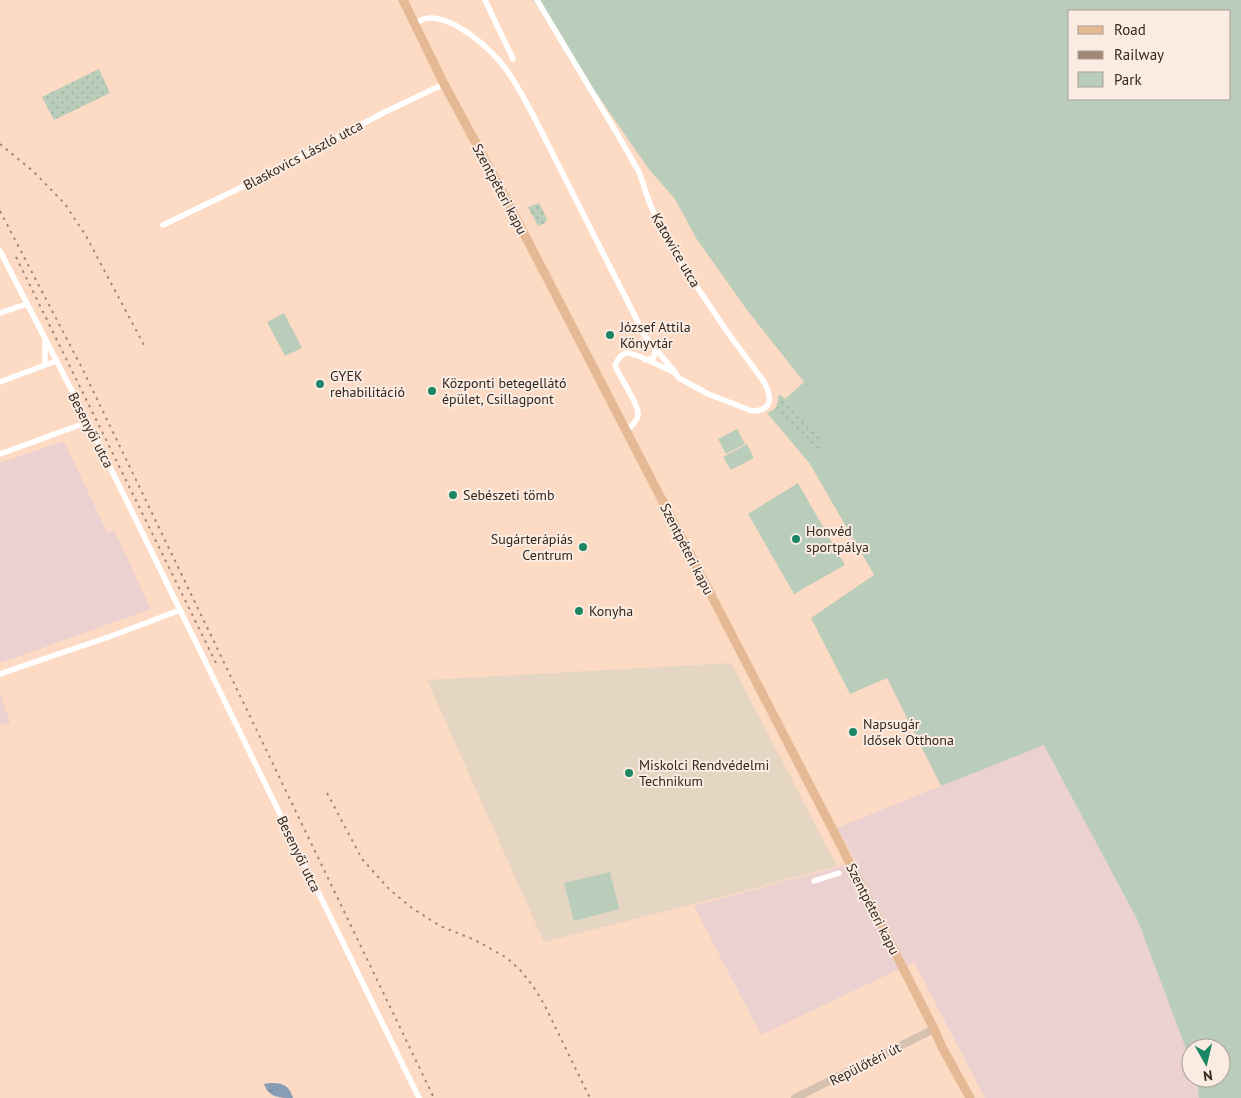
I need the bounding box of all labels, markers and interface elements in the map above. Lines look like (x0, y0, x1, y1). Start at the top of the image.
legend (1068, 10, 1231, 100)
text: Road (1114, 20, 1146, 39)
text: Railway (1114, 45, 1164, 64)
text: Park (1114, 70, 1142, 89)
street label: Blaskovics László utca (240, 116, 366, 194)
street label: Szentpéteri kapu (468, 140, 532, 238)
street label: Katowice utca (647, 209, 705, 291)
place label: József Attila Könyvtár (619, 318, 691, 352)
marker: József Attila Könyvtár (604, 329, 616, 341)
place label: GYEK rehabilitáció (330, 367, 405, 401)
place label: Központi betegellátó épület, Csillagpont (442, 374, 566, 408)
marker: GYEK rehabilitáció (314, 378, 326, 390)
marker: Központi betegellátó épület, Csillagpont (426, 385, 438, 397)
street label: Besenyői utca (64, 389, 118, 471)
place label: Sebészeti tömb (463, 486, 555, 504)
marker: Sebészeti tömb (447, 489, 459, 501)
street label: Szentpéteri kapu (656, 500, 718, 598)
place label: Honvéd sportpálya (806, 522, 869, 556)
place label: Sugárterápiás Centrum (491, 530, 573, 564)
marker: Honvéd sportpálya (790, 533, 802, 545)
marker: Sugárterápiás Centrum (577, 541, 589, 553)
place label: Konyha (589, 602, 633, 620)
marker: Konyha (573, 605, 585, 617)
place label: Napsugár Idősek Otthona (863, 715, 954, 749)
marker: Napsugár Idősek Otthona (847, 726, 859, 738)
place label: Miskolci Rendvédelmi Technikum (639, 756, 769, 790)
marker: Miskolci Rendvédelmi Technikum (623, 767, 635, 779)
street label: Besenyői utca (273, 813, 325, 895)
street label: Szentpéteri kapu (842, 860, 904, 958)
street label: Repülőtéri út (826, 1038, 904, 1090)
north arrow (1181, 1038, 1231, 1088)
text: N (1202, 1066, 1214, 1085)

